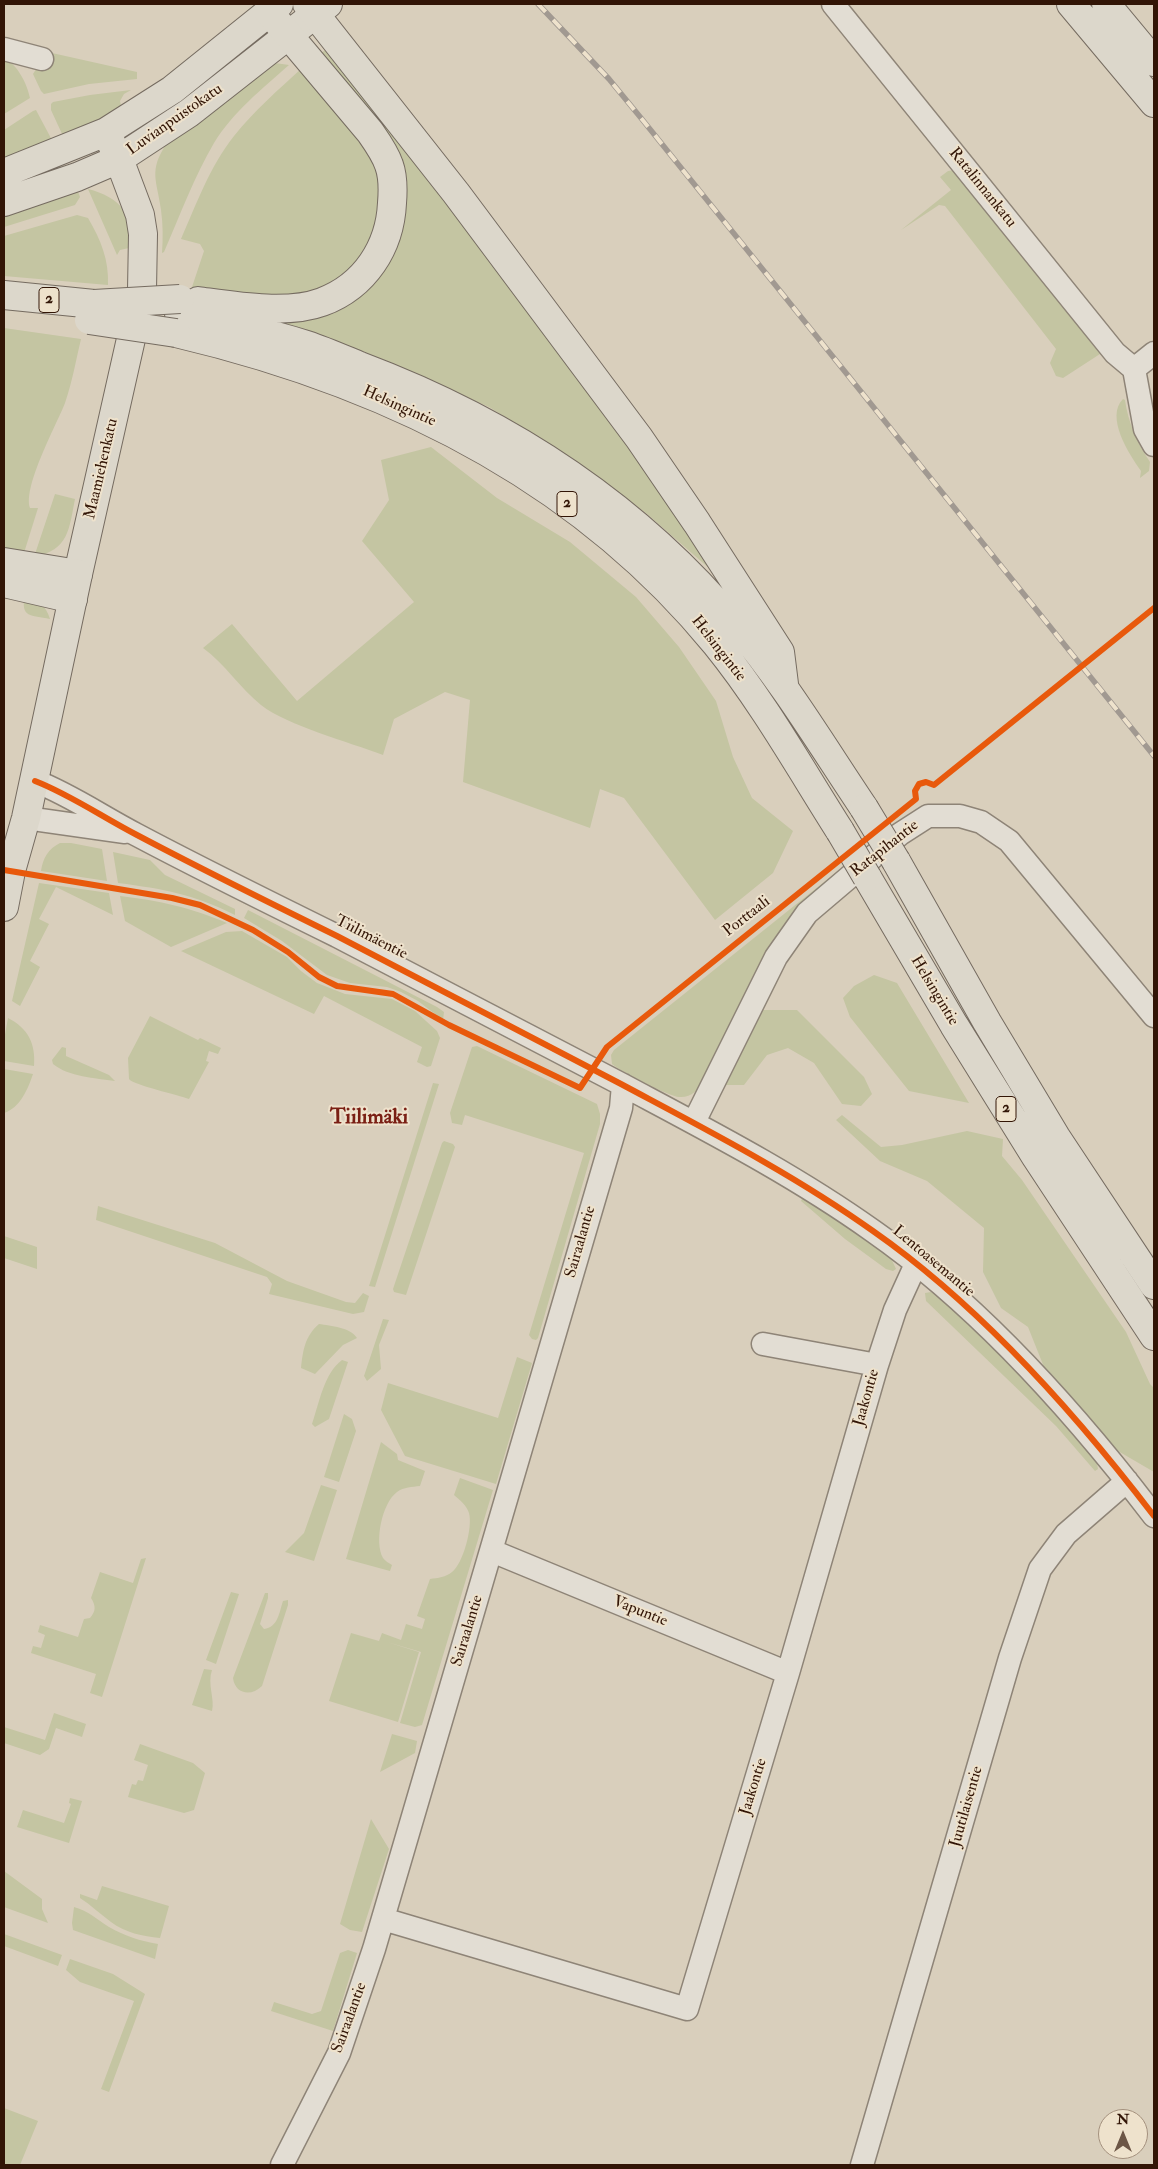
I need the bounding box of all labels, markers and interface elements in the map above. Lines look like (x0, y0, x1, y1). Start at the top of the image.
street label: Luvianpuistokatu (124, 80, 226, 160)
street label: Ratalinnankatu (944, 144, 1020, 232)
road number: 2 (39, 288, 59, 312)
street label: Helsingintie (359, 382, 439, 432)
street label: Maamiehenkatu (81, 417, 123, 521)
road number: 2 (557, 492, 577, 516)
street label: Helsingintie (686, 612, 750, 686)
street label: Ratapihantie (847, 816, 923, 882)
street label: Porttaali (720, 893, 774, 941)
street label: Tiilimäentie (332, 912, 410, 964)
street label: Helsingintie (906, 953, 962, 1029)
road number: 2 (996, 1096, 1016, 1122)
district label: Tiilimäki (330, 1105, 408, 1131)
street label: Sairaalantie (562, 1204, 600, 1280)
street label: Lentoasemantie (888, 1222, 978, 1302)
street label: Jaakontie (850, 1367, 884, 1429)
street label: Vapuntie (610, 1592, 670, 1632)
street label: Sairaalantie (448, 1593, 488, 1669)
street label: Jaakontie (736, 1756, 772, 1818)
street label: Juutilaisentie (946, 1764, 988, 1850)
street label: Sairaalantie (328, 1980, 372, 2056)
north arrow (1098, 2109, 1148, 2159)
text: N (1117, 2111, 1129, 2128)

